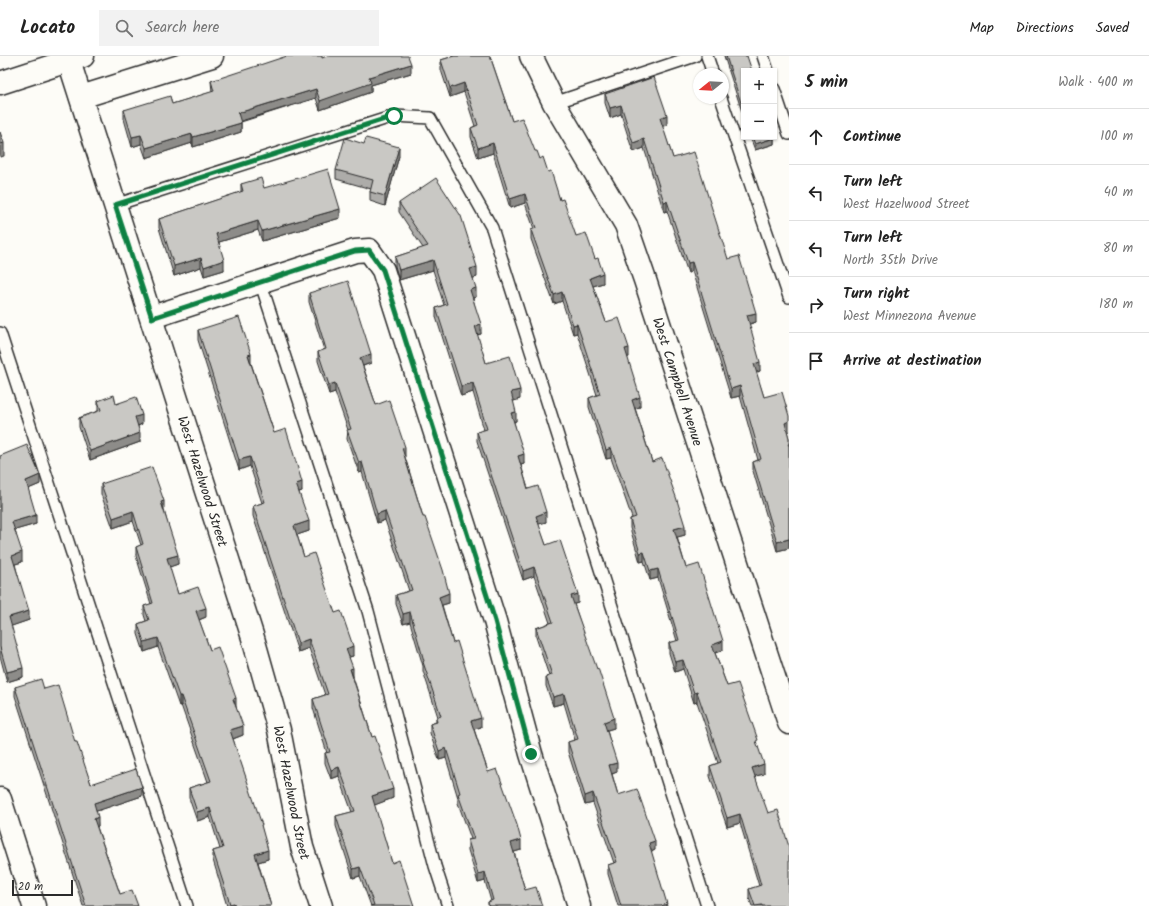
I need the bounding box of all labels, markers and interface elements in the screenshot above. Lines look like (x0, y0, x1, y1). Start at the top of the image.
search box (99, 10, 379, 46)
text: Locato (20, 13, 75, 43)
text: Search here (145, 16, 219, 40)
icon: search (113, 17, 135, 39)
text: Map (969, 17, 994, 39)
text: Directions (1016, 17, 1074, 39)
text: Saved (1096, 17, 1129, 39)
north arrow (693, 68, 729, 104)
map controls (741, 68, 777, 140)
button: + (741, 68, 777, 104)
text: 5 min (805, 69, 848, 96)
text: Walk · 400 m (1058, 72, 1133, 93)
button: − (741, 104, 777, 140)
route start (385, 107, 403, 125)
text: Continue (843, 125, 901, 149)
icon: ahead (805, 126, 827, 148)
text: 100 m (1100, 126, 1133, 147)
text: Turn left (843, 170, 903, 194)
icon: left (805, 182, 827, 204)
text: 40 m (1104, 182, 1133, 203)
text: West Hazelwood Street (843, 194, 970, 215)
text: Turn left (843, 226, 903, 250)
icon: left (805, 238, 827, 260)
text: 80 m (1103, 238, 1133, 259)
text: North 35th Drive (843, 250, 938, 271)
text: Turn right (843, 282, 910, 306)
icon: right (805, 294, 827, 316)
text: 180 m (1099, 294, 1133, 315)
text: West Minnezona Avenue (843, 306, 976, 327)
street label: West Campbell Avenue (646, 315, 709, 450)
text: Arrive at destination (843, 349, 982, 373)
icon: arrive (805, 350, 827, 372)
street label: West Hazelwood Street (171, 413, 233, 550)
street label: West Hazelwood Street (266, 724, 316, 863)
route end (522, 745, 540, 763)
scale bar (12, 878, 73, 897)
text: 20 m (18, 878, 43, 896)

